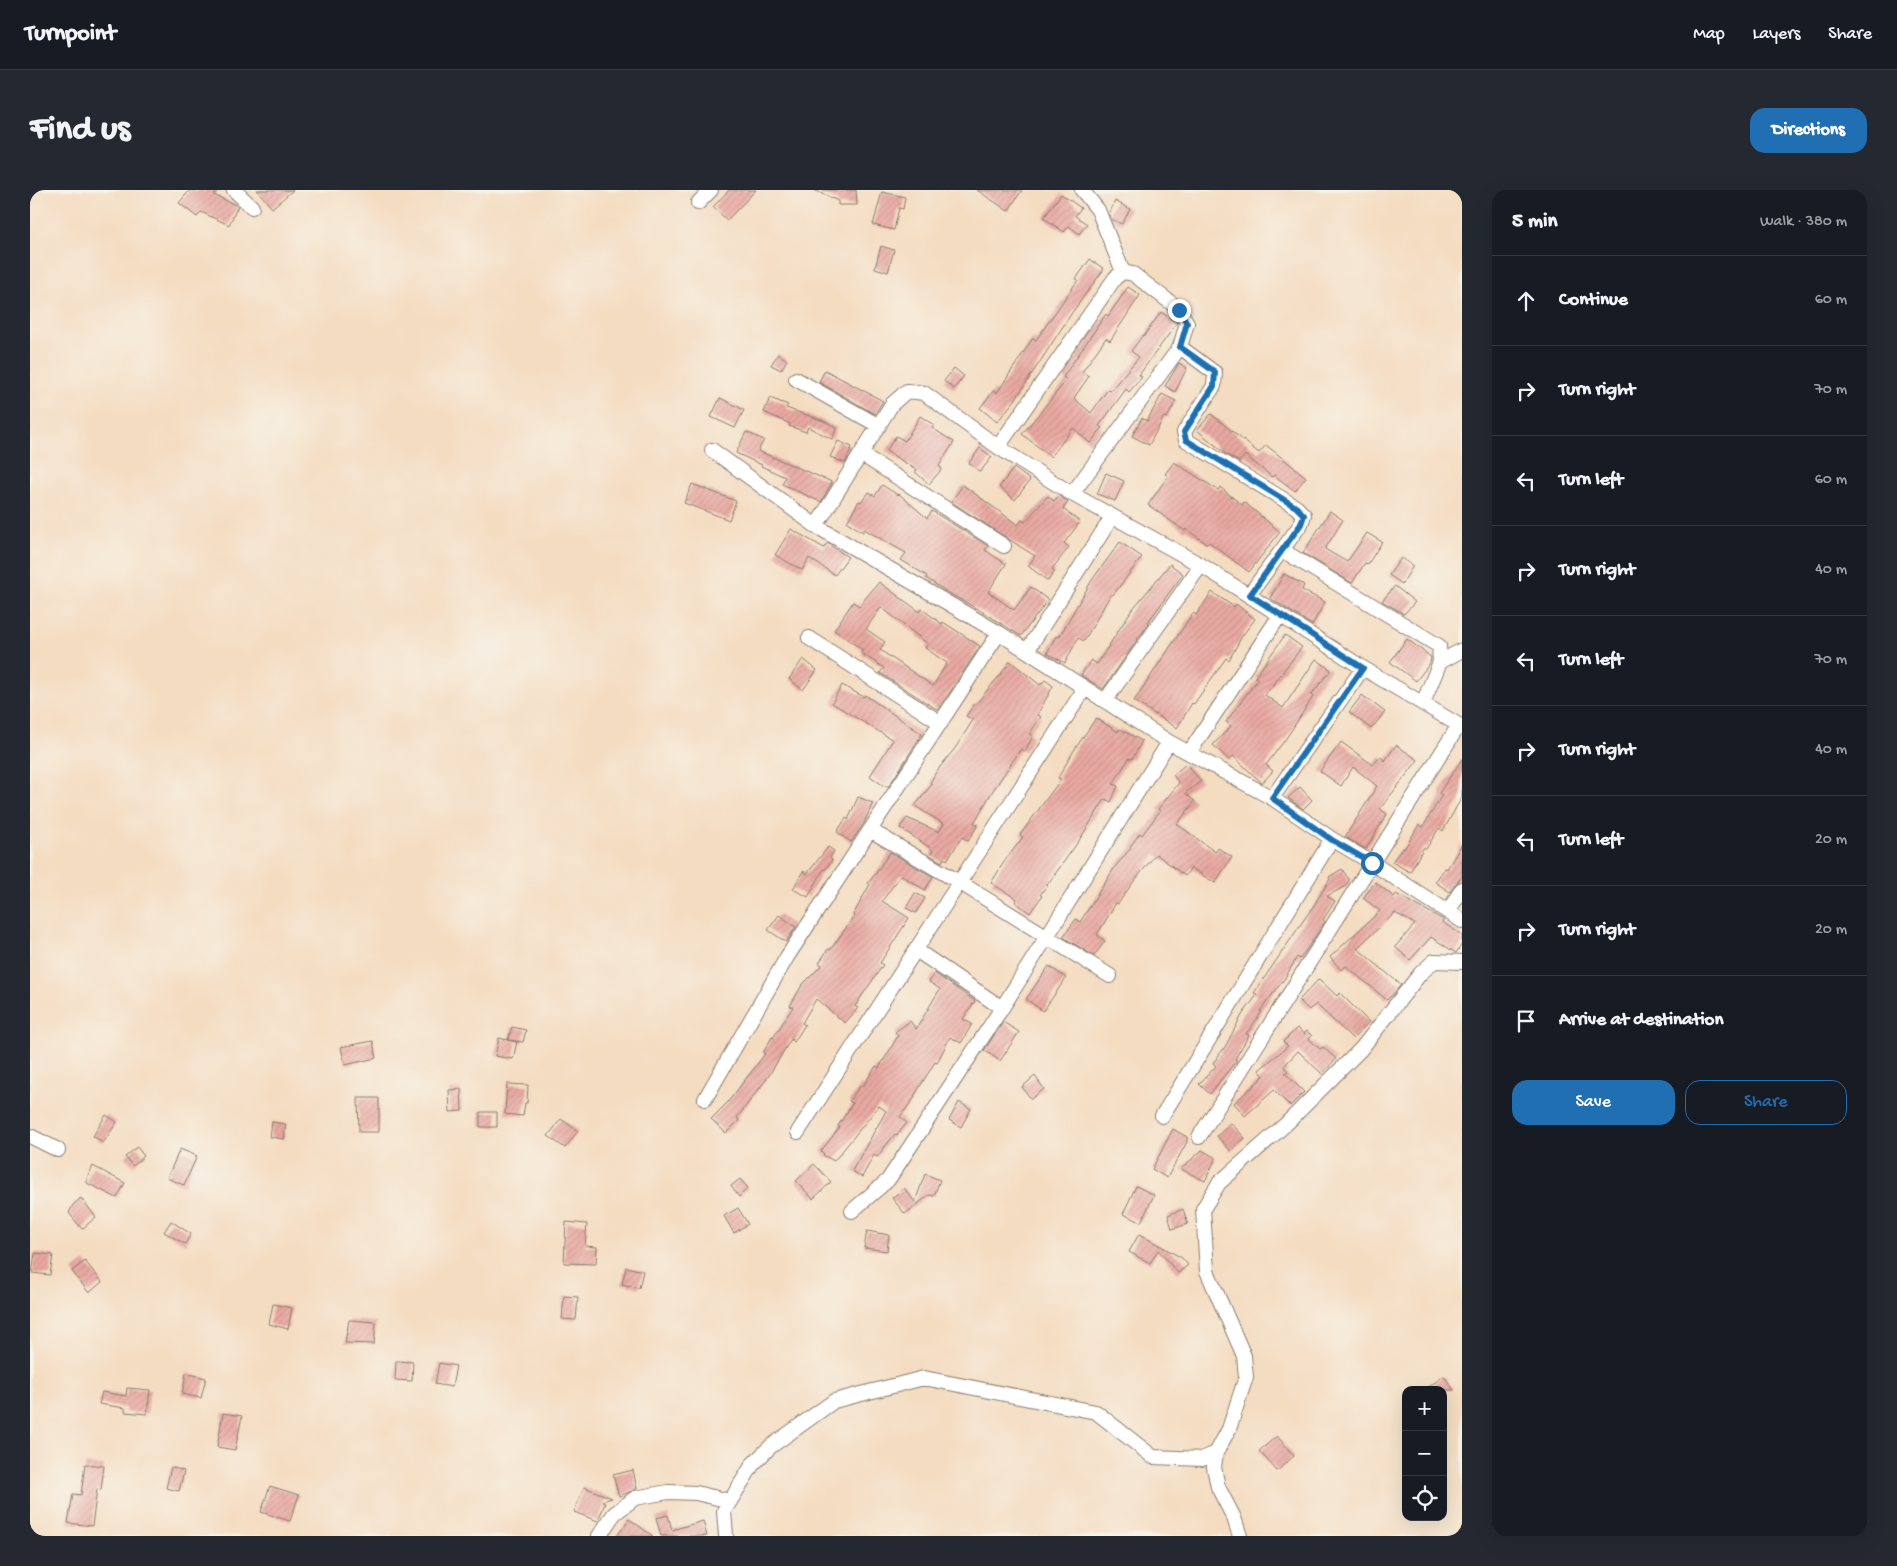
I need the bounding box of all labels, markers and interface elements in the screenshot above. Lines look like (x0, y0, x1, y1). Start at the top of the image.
text: Turnpoint (25, 20, 116, 49)
text: Map (1693, 24, 1725, 45)
text: Layers (1753, 24, 1800, 45)
text: Share (1828, 24, 1872, 45)
button: Directions (1750, 108, 1867, 153)
text: Find us (30, 110, 130, 151)
text: 5 min (1512, 210, 1557, 235)
text: Walk · 380 m (1760, 213, 1847, 232)
icon: ahead (1512, 287, 1540, 315)
text: Continue (1559, 289, 1628, 312)
text: 60 m (1815, 291, 1847, 310)
route end (1168, 299, 1191, 322)
icon: right (1512, 377, 1540, 405)
text: Turn right (1559, 379, 1635, 402)
text: 70 m (1814, 381, 1847, 400)
icon: left (1512, 467, 1540, 495)
text: Turn left (1559, 469, 1623, 492)
text: 60 m (1815, 471, 1847, 490)
icon: right (1512, 557, 1540, 585)
text: Turn right (1559, 559, 1635, 582)
text: 40 m (1815, 561, 1847, 580)
icon: left (1512, 647, 1540, 675)
text: Turn left (1559, 649, 1623, 672)
text: 70 m (1814, 651, 1847, 670)
icon: right (1512, 737, 1540, 765)
text: Turn right (1559, 739, 1635, 762)
text: 40 m (1815, 741, 1847, 760)
icon: left (1512, 827, 1540, 855)
text: Turn left (1559, 829, 1623, 852)
text: 20 m (1815, 831, 1847, 850)
route start (1361, 852, 1384, 875)
icon: right (1512, 917, 1540, 945)
text: Turn right (1559, 919, 1635, 942)
text: 20 m (1815, 921, 1847, 940)
icon: arrive (1512, 1007, 1540, 1035)
text: Arrive at destination (1559, 1009, 1723, 1032)
button: Save (1512, 1080, 1675, 1125)
button: Share (1685, 1080, 1847, 1125)
map controls (1402, 1386, 1447, 1521)
button: + (1402, 1386, 1447, 1431)
button: − (1402, 1431, 1447, 1476)
button: locate (1402, 1476, 1447, 1521)

